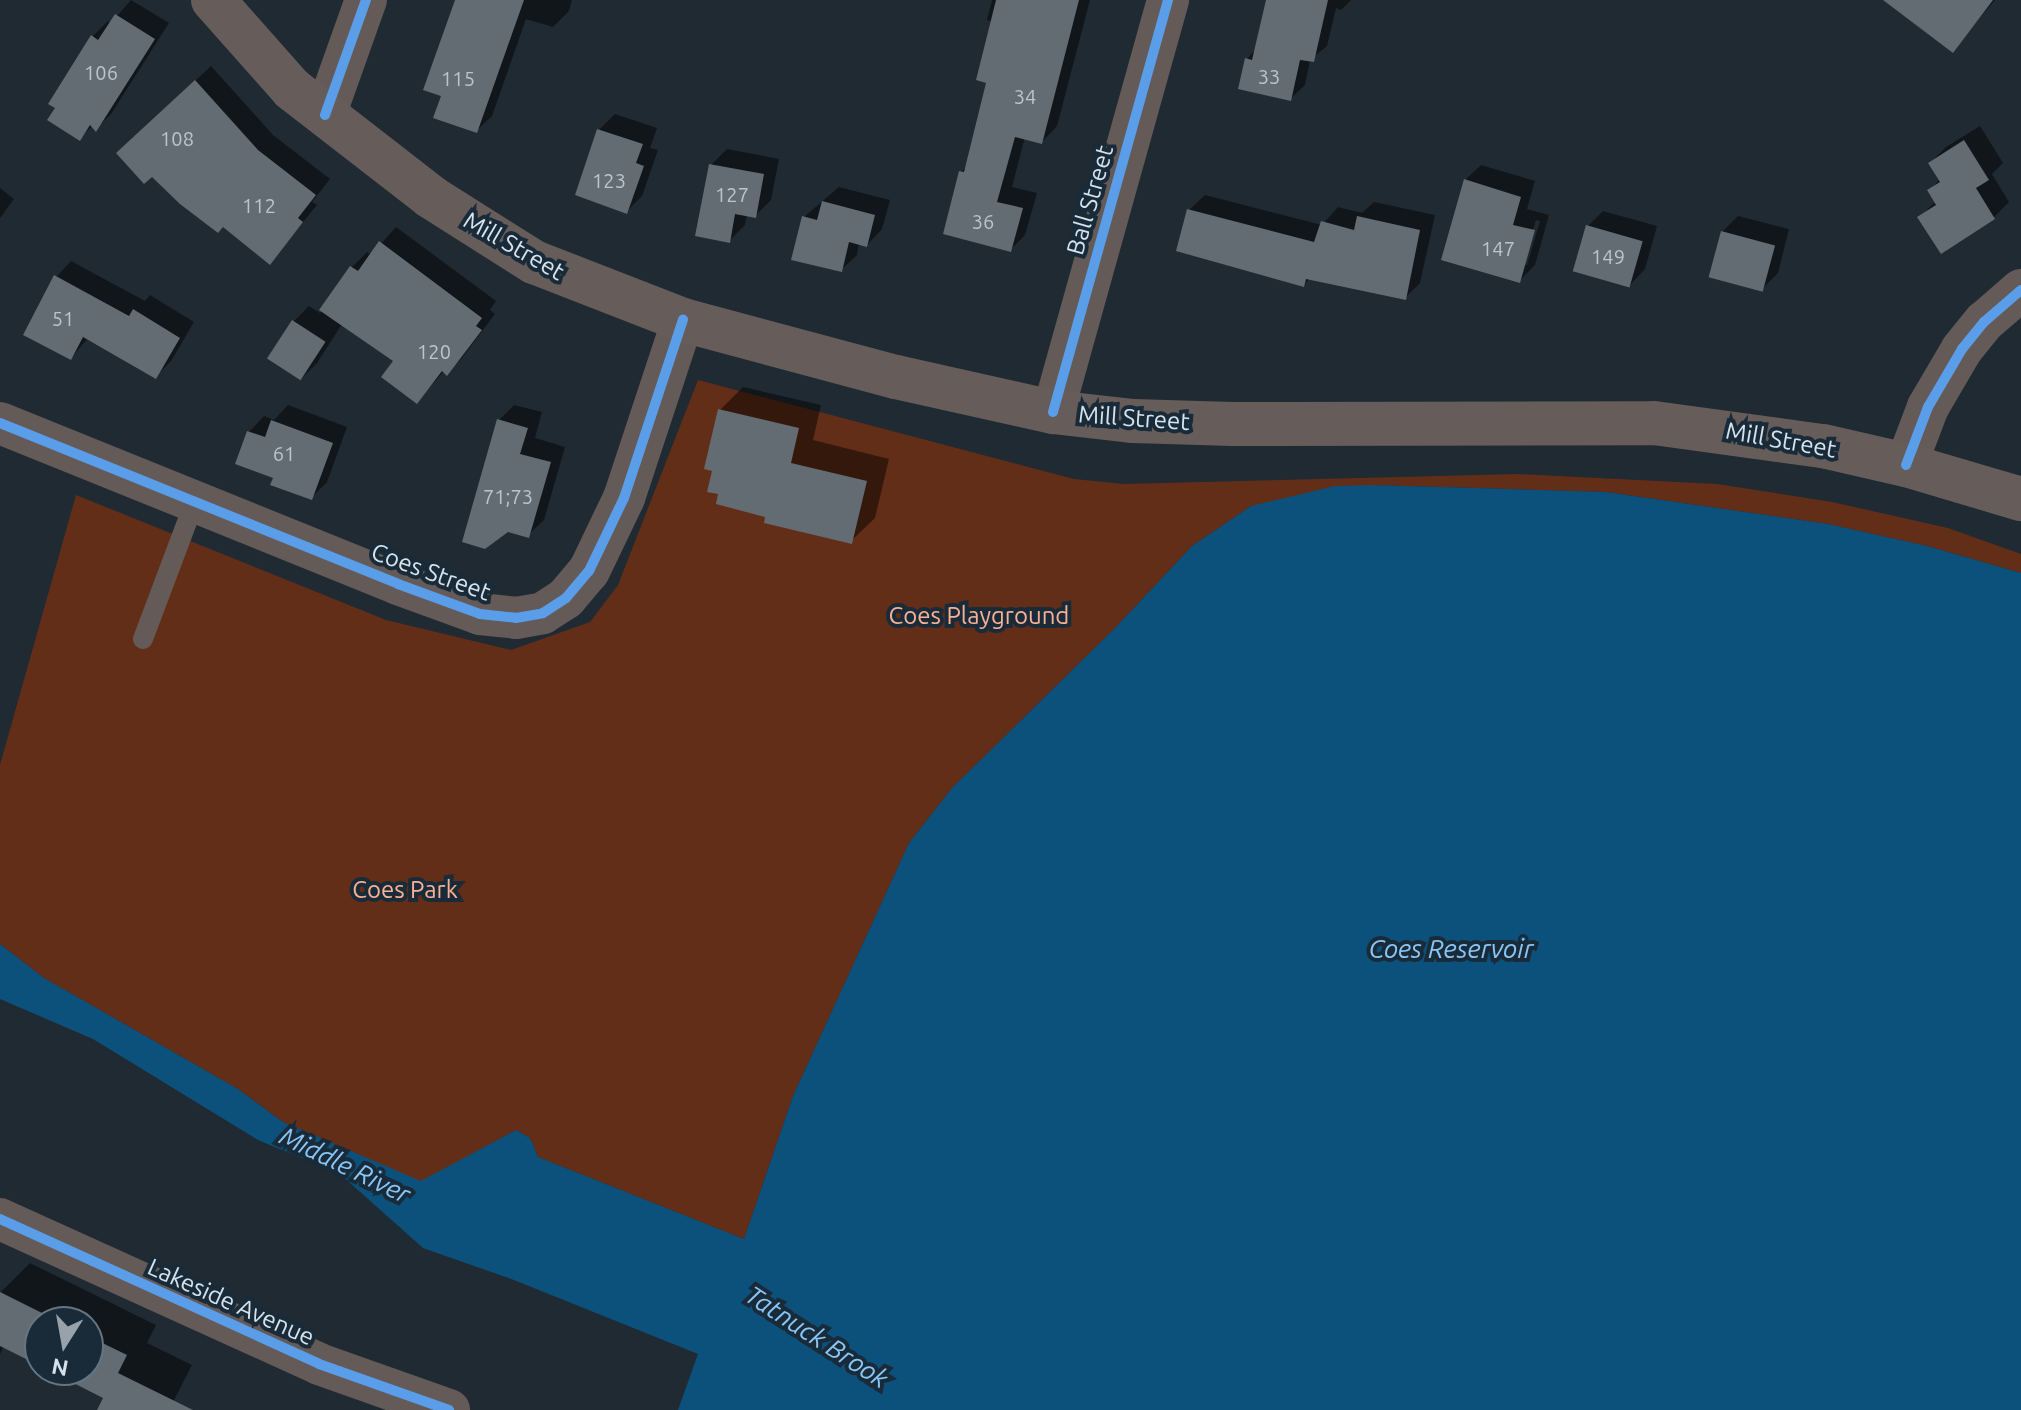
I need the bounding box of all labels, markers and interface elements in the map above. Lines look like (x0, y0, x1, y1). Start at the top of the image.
house number: 106 (84, 60, 118, 84)
house number: 33 (1258, 64, 1280, 88)
house number: 115 (441, 66, 475, 90)
house number: 34 (1014, 84, 1036, 108)
house number: 108 (160, 126, 194, 150)
street label: Ball Street (1061, 142, 1119, 258)
house number: 123 (592, 168, 626, 192)
house number: 127 (715, 182, 749, 206)
house number: 112 (242, 193, 276, 217)
street label: Mill Street (458, 206, 570, 286)
house number: 36 (972, 209, 994, 233)
house number: 147 (1481, 236, 1515, 260)
house number: 149 (1591, 244, 1625, 268)
house number: 51 (52, 306, 74, 330)
house number: 120 (417, 339, 451, 363)
street label: Mill Street (1077, 400, 1191, 436)
street label: Mill Street (1723, 416, 1839, 464)
house number: 61 (273, 441, 295, 465)
house number: 71;73 (483, 484, 533, 508)
street label: Coes Street (367, 537, 495, 607)
park label: Coes Playground (889, 602, 1069, 630)
park label: Coes Park (352, 876, 458, 904)
water label: Coes Reservoir (1368, 933, 1534, 965)
water label: Middle River (275, 1120, 415, 1210)
street label: Lakeside Avenue (143, 1252, 319, 1352)
water label: Tatnuck Brook (740, 1279, 894, 1395)
north arrow (24, 1306, 104, 1386)
text: N (49, 1354, 70, 1382)

